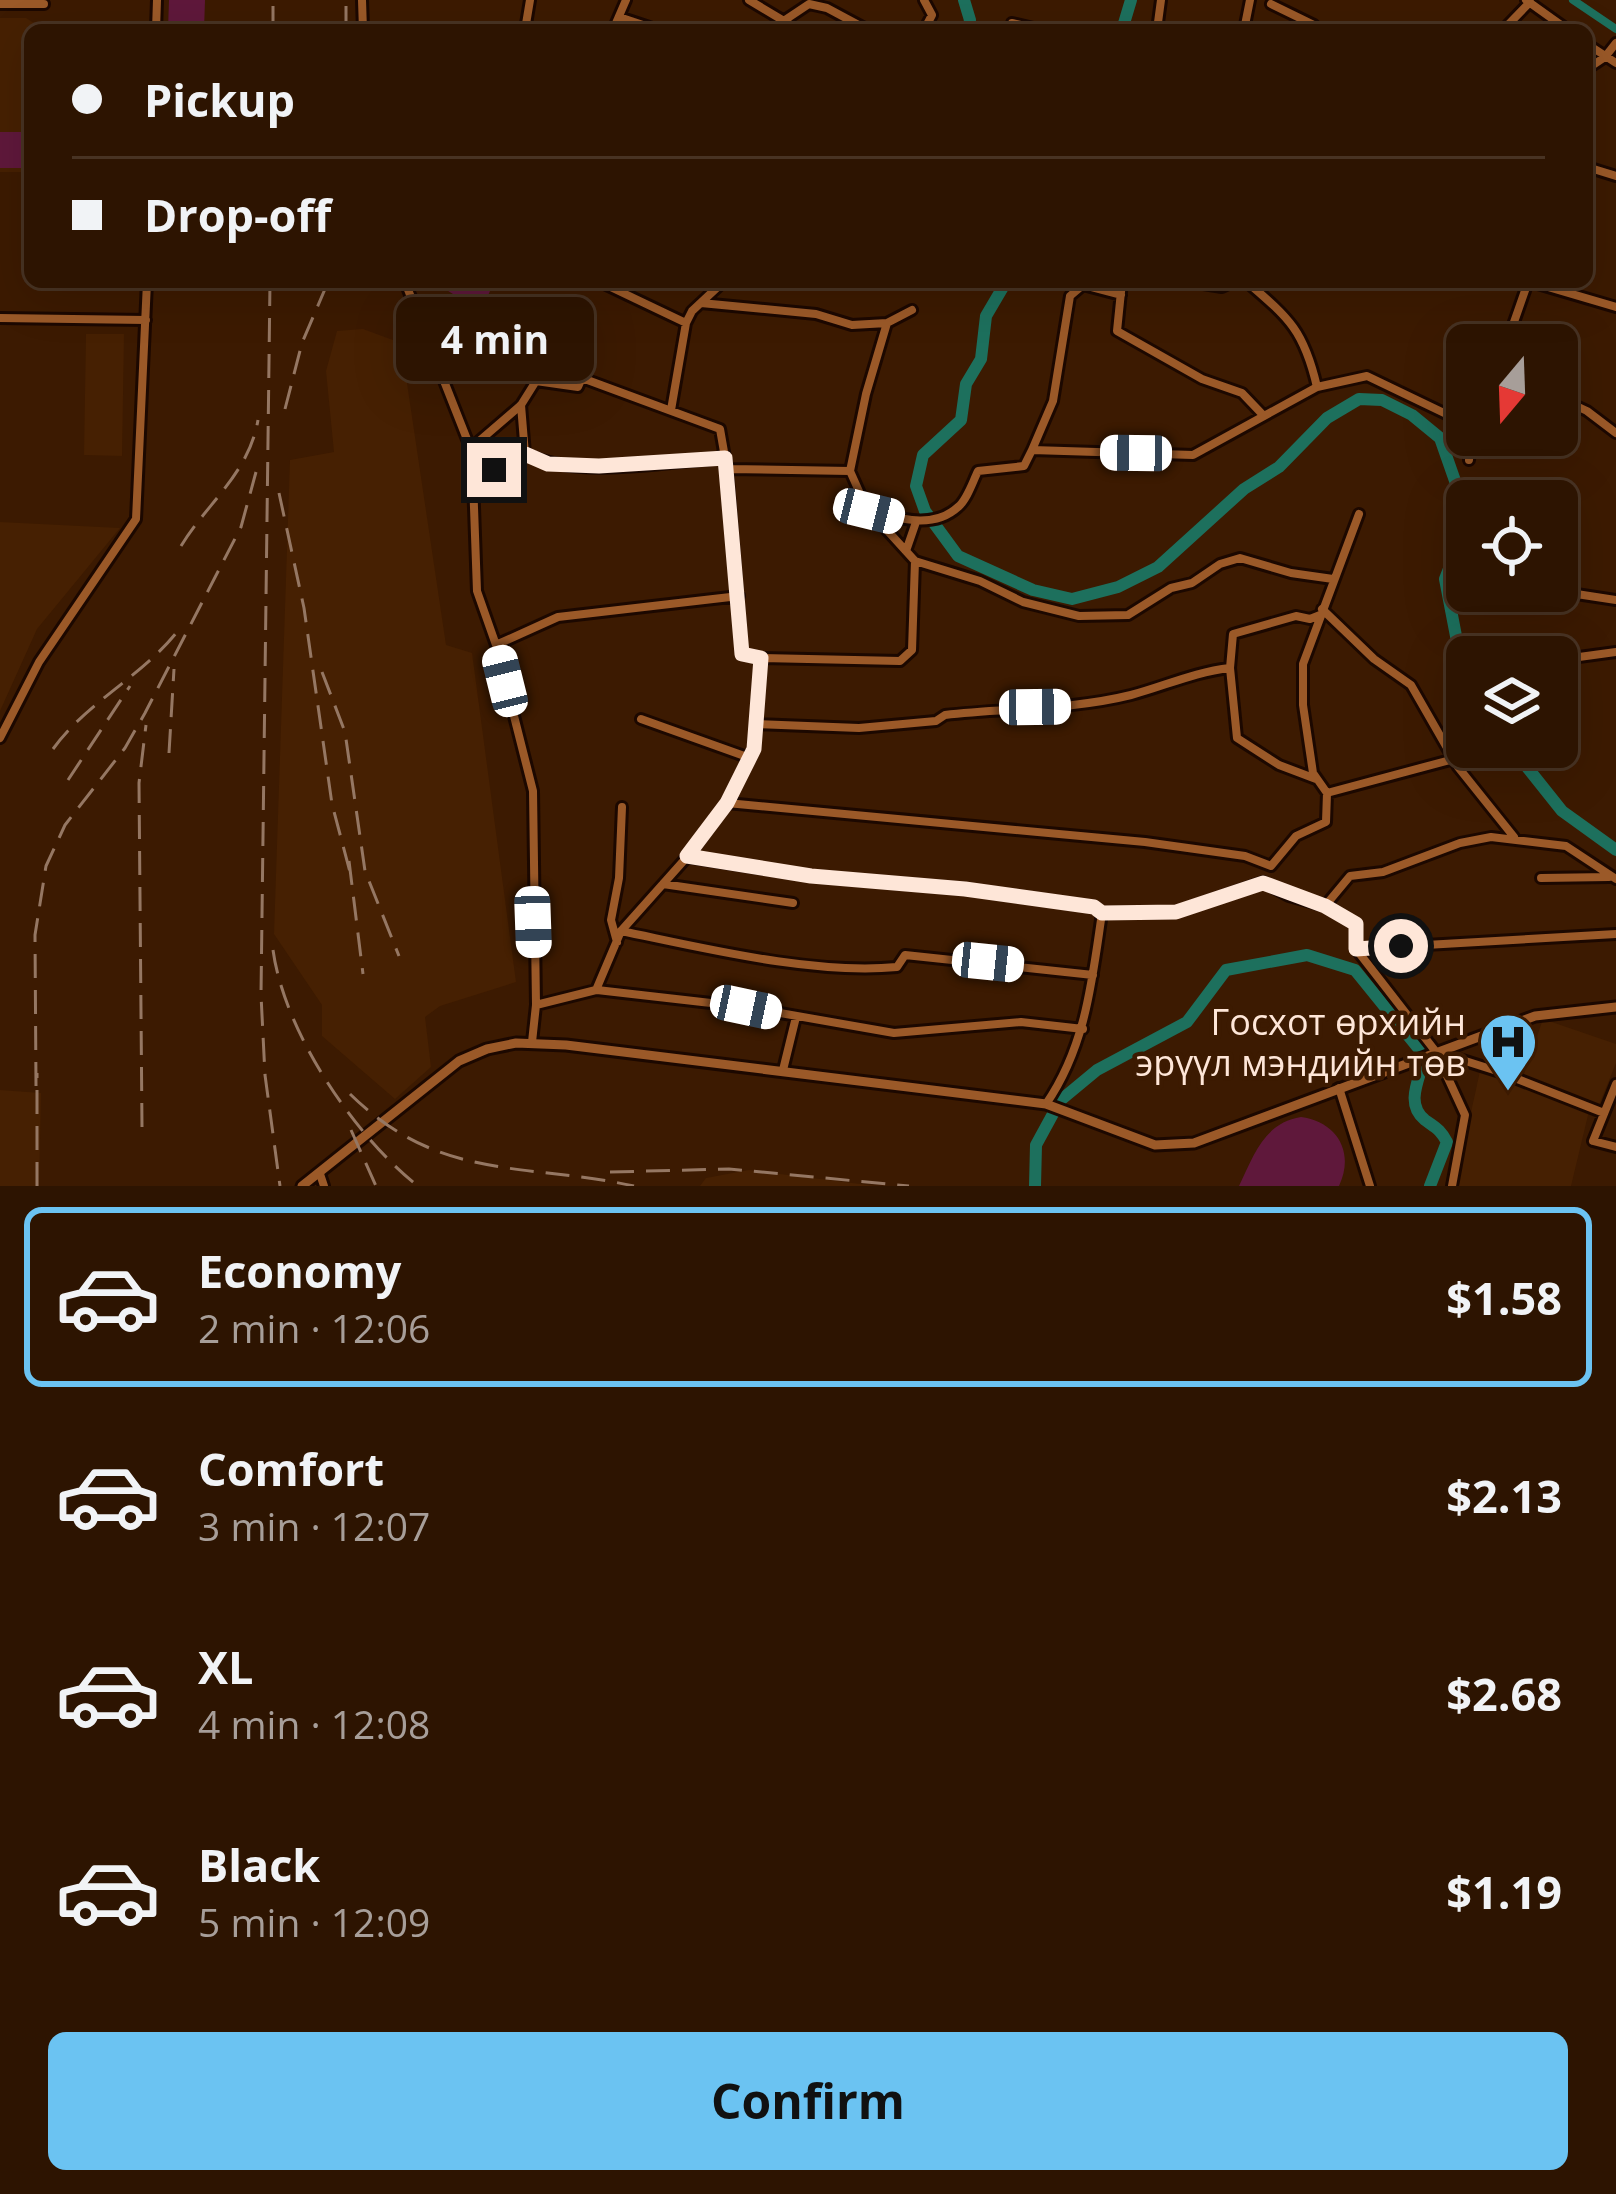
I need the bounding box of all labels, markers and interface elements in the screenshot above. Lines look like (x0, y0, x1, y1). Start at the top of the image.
text: Pickup (144, 69, 295, 130)
text: Drop-off (144, 184, 331, 245)
callout: 4 min (395, 296, 593, 380)
text: 4 min (441, 312, 549, 365)
north arrow (1446, 324, 1578, 456)
map controls (1446, 324, 1578, 768)
car (1100, 434, 1172, 472)
route end (467, 443, 521, 497)
button: locate (1446, 480, 1578, 612)
car (830, 485, 908, 537)
button: layers (1446, 636, 1578, 768)
car (479, 642, 531, 720)
car (999, 688, 1071, 726)
car (514, 885, 552, 959)
route start (1374, 919, 1428, 973)
car (950, 940, 1026, 984)
car (707, 982, 785, 1032)
place label: Госхот өрхийн эрүүл мэндийн төв (1135, 997, 1466, 1087)
hospital icon: Госхот өрхийн эрүүл мэндийн төв (1477, 1011, 1539, 1093)
text: Economy (198, 1240, 401, 1301)
icon: car (54, 1243, 162, 1351)
text: $1.58 (1446, 1267, 1562, 1328)
text: 2 min · 12:06 (198, 1301, 430, 1354)
text: Comfort (198, 1438, 384, 1499)
icon: car (54, 1441, 162, 1549)
text: $2.13 (1446, 1465, 1562, 1526)
text: 3 min · 12:07 (198, 1499, 430, 1552)
text: XL (198, 1636, 253, 1697)
icon: car (54, 1639, 162, 1747)
text: $2.68 (1446, 1663, 1562, 1724)
text: 4 min · 12:08 (198, 1697, 430, 1750)
text: Black (198, 1834, 320, 1895)
icon: car (54, 1837, 162, 1945)
text: $1.19 (1446, 1861, 1562, 1922)
text: 5 min · 12:09 (198, 1895, 430, 1948)
button: Confirm (48, 2032, 1568, 2170)

